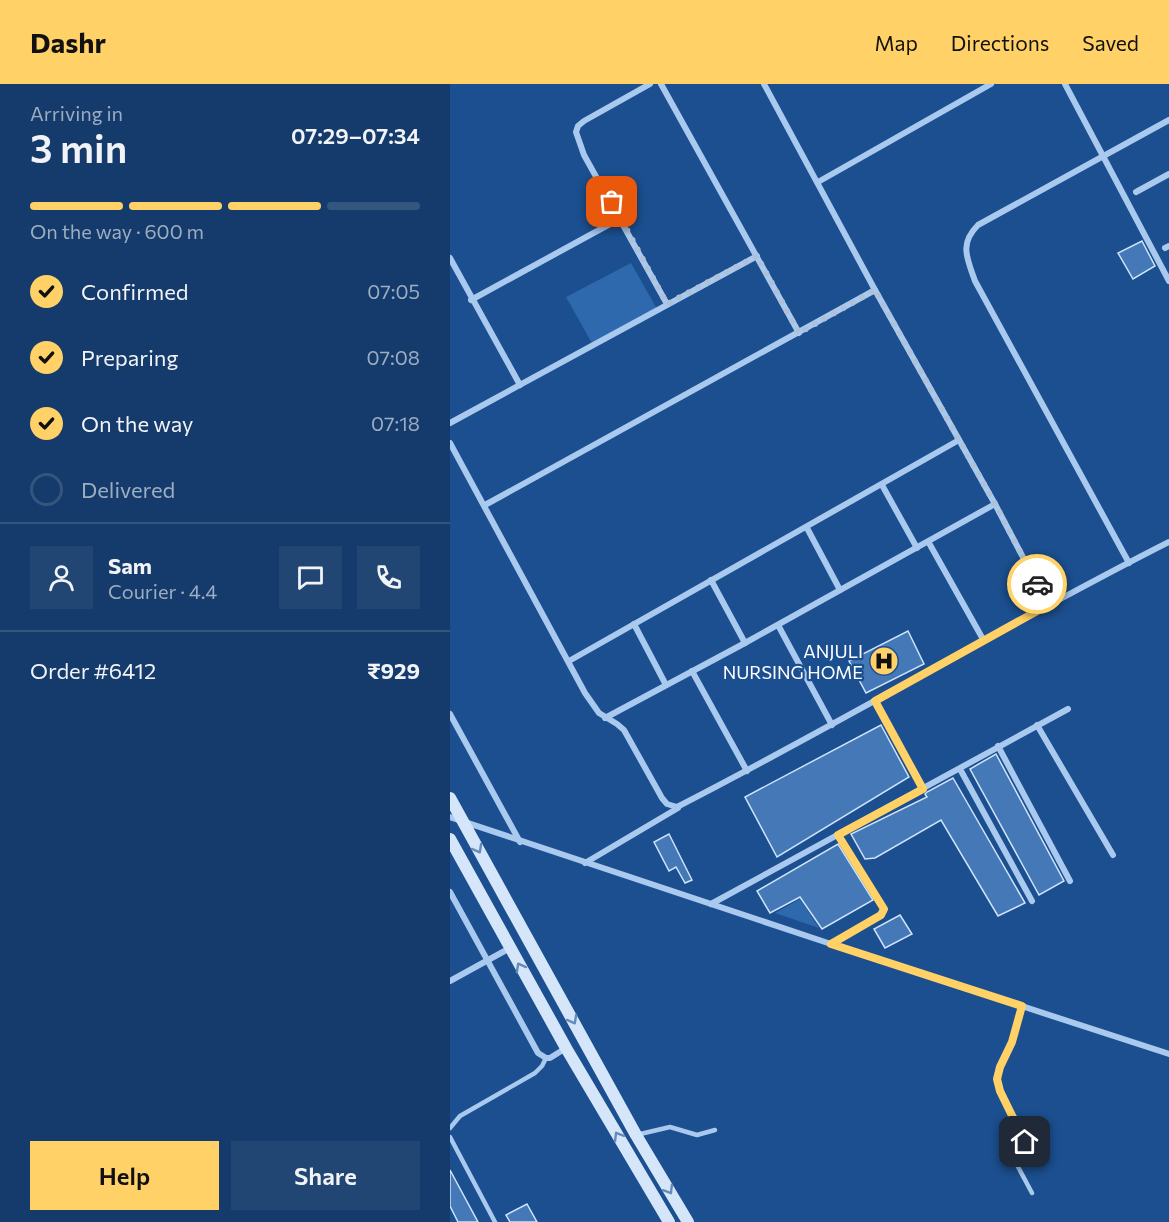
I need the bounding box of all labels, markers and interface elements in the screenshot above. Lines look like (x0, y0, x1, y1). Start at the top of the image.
text: Dashr (30, 25, 106, 59)
text: Map (875, 30, 918, 55)
text: Directions (951, 30, 1049, 55)
text: Saved (1082, 30, 1139, 55)
text: Arriving in (30, 101, 123, 125)
text: 07:29–07:34 (291, 122, 420, 149)
text: 3 min (30, 123, 127, 171)
pin (586, 176, 637, 227)
icon: bag (595, 185, 628, 218)
text: On the way · 600 m (30, 219, 204, 243)
icon: check (30, 275, 63, 308)
text: Confirmed (81, 278, 188, 305)
text: 07:05 (367, 279, 420, 303)
icon: check (30, 341, 63, 374)
text: Preparing (81, 344, 178, 371)
text: 07:08 (367, 345, 420, 369)
icon: check (30, 407, 63, 440)
text: On the way (81, 410, 193, 437)
text: 07:18 (371, 411, 420, 435)
text: Delivered (81, 476, 175, 503)
button: person (30, 546, 93, 609)
button: chat (279, 546, 342, 609)
button: phone (357, 546, 420, 609)
text: Sam (108, 552, 152, 579)
courier (1007, 554, 1067, 614)
icon: car (1021, 568, 1054, 601)
text: Courier · 4.4 (108, 579, 217, 603)
place label: ANJULI NURSING HOME (723, 640, 863, 683)
hospital icon: ANJULI NURSING HOME (868, 645, 900, 677)
text: Order #6412 (30, 657, 156, 684)
text: ₹929 (367, 657, 420, 684)
one-way arrow (471, 843, 482, 853)
one-way arrow (516, 963, 528, 973)
one-way arrow (566, 1014, 577, 1024)
pin (999, 1116, 1050, 1167)
icon: home (1008, 1125, 1041, 1158)
one-way arrow (613, 1132, 625, 1142)
button: Help (30, 1141, 219, 1210)
button: Share (231, 1141, 420, 1210)
one-way arrow (661, 1184, 673, 1194)

